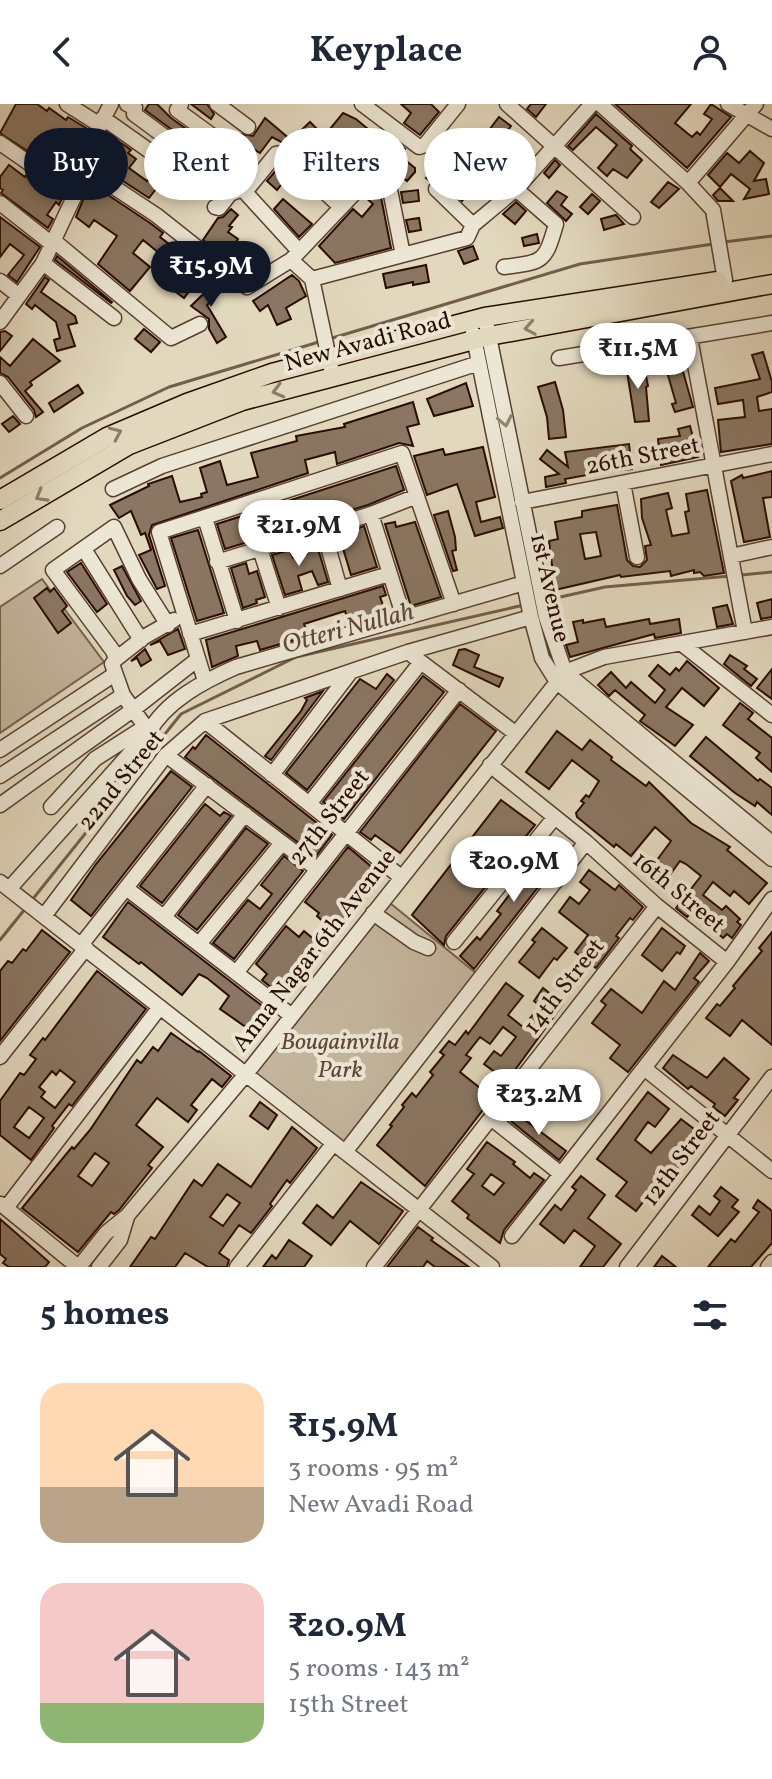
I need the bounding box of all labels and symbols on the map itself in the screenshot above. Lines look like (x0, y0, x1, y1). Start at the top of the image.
pin: ₹15.9M (146, 241, 276, 309)
street label: New Avadi Road (281, 304, 455, 382)
one-way arrow (523, 319, 537, 336)
pin: ₹11.5M (573, 323, 703, 391)
one-way arrow (271, 382, 285, 399)
one-way arrow (496, 415, 513, 428)
one-way arrow (108, 427, 123, 443)
street label: 26th Street (583, 429, 703, 485)
one-way arrow (36, 487, 50, 502)
pin: ₹21.9M (234, 500, 364, 568)
street label: 1st Avenue (520, 530, 578, 646)
water label: Otteri Nullah (278, 594, 418, 664)
street label: 22nd Street (71, 723, 173, 839)
street label: 27th Street (281, 762, 379, 874)
pin: ₹20.9M (449, 836, 579, 904)
street label: Anna Nagar 6th Avenue (225, 842, 405, 1060)
street label: 16th Street (624, 844, 732, 942)
street label: 14th Street (516, 932, 614, 1042)
park label: Bougainvilla Park (281, 1026, 399, 1088)
pin: ₹23.2M (474, 1069, 604, 1137)
street label: 12th Street (635, 1104, 729, 1214)

